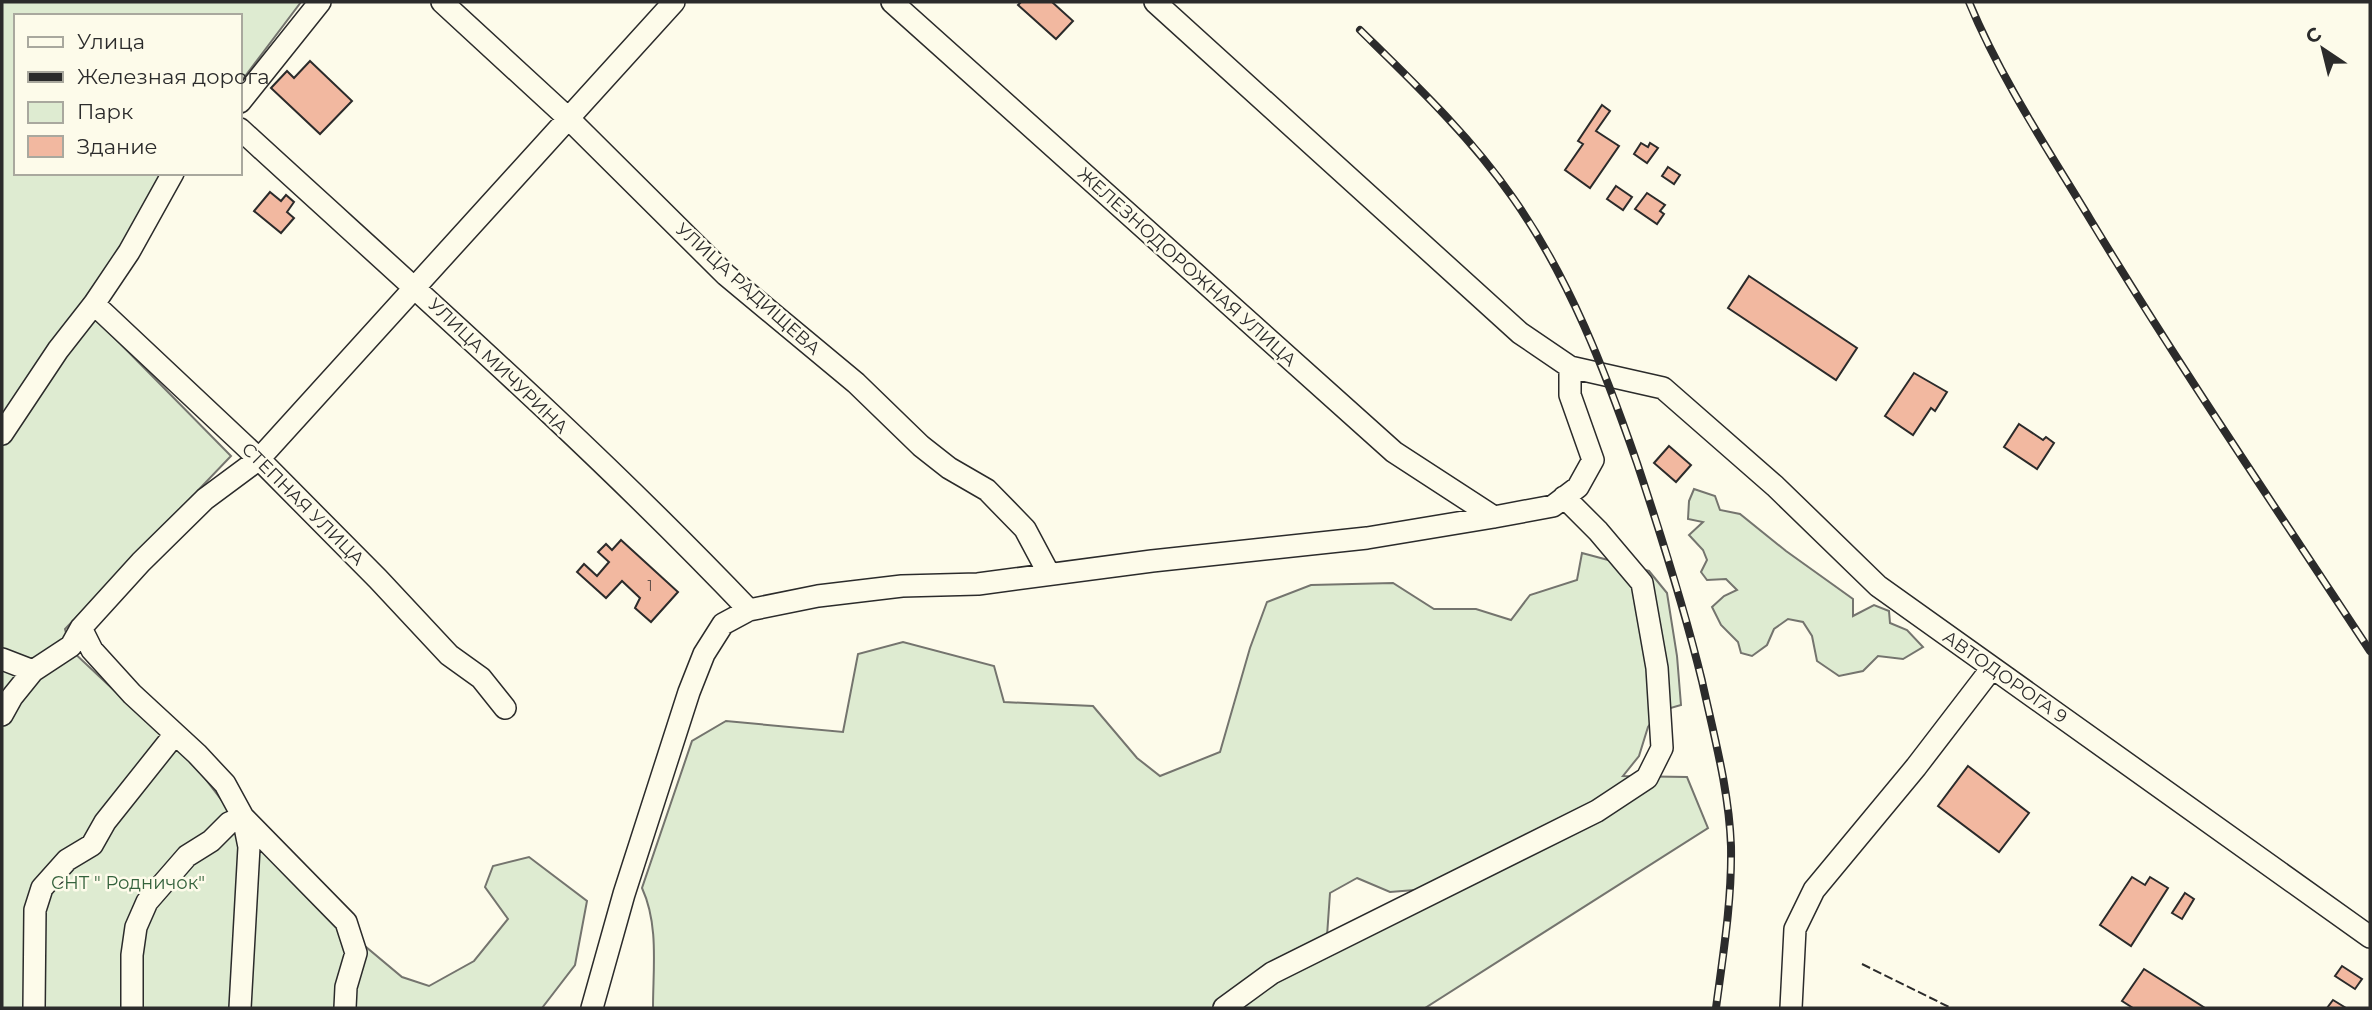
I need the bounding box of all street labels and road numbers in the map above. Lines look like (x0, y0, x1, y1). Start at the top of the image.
street label: ЖЕЛЕЗНОДОРОЖНАЯ УЛИЦА (1073, 163, 1301, 371)
street label: УЛИЦА РАДИЩЕВА (671, 218, 825, 360)
street label: УЛИЦА МИЧУРИНА (423, 293, 573, 439)
street label: СТЕПНАЯ УЛИЦА (237, 438, 369, 570)
street label: АВТОДОРОГА 9 (1939, 626, 2071, 728)

